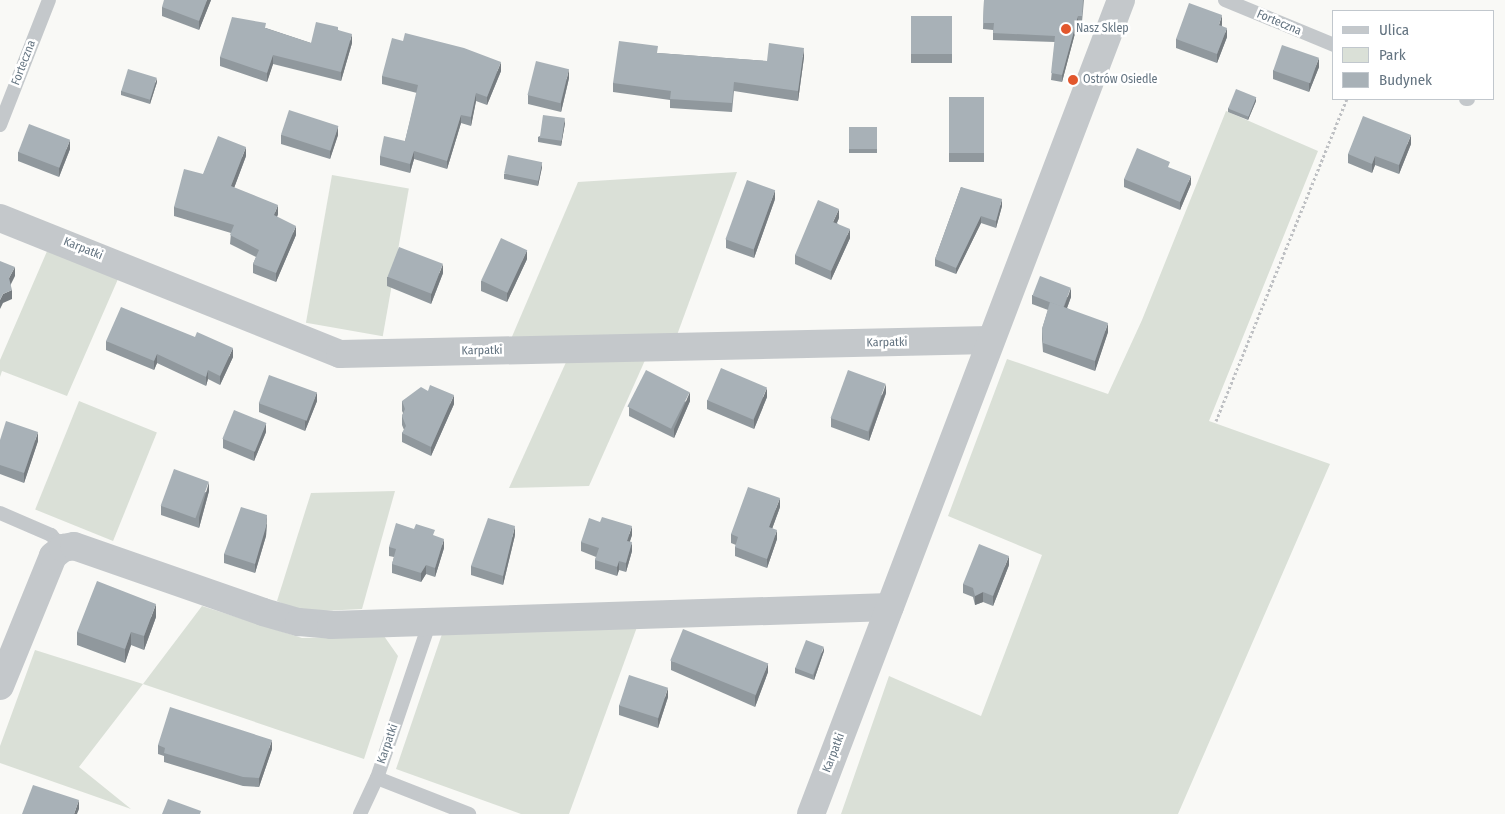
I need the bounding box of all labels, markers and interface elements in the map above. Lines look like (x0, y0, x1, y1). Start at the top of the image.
street label: Forteczna (1255, 7, 1303, 39)
legend (1332, 10, 1495, 100)
text: Ulica (1379, 21, 1409, 39)
place label: Nasz Sklep (1076, 22, 1129, 36)
marker: Nasz Sklep (1060, 23, 1072, 35)
street label: Forteczna (9, 38, 39, 88)
text: Park (1379, 46, 1406, 64)
text: Budynek (1379, 71, 1432, 89)
place label: Ostrów Osiedle (1083, 73, 1158, 87)
marker: Ostrów Osiedle (1067, 74, 1079, 86)
street label: Karpatki (61, 235, 105, 263)
street label: Karpatki (866, 335, 908, 351)
street label: Karpatki (461, 343, 503, 359)
street label: Karpatki (375, 722, 401, 766)
street label: Karpatki (820, 731, 848, 775)

